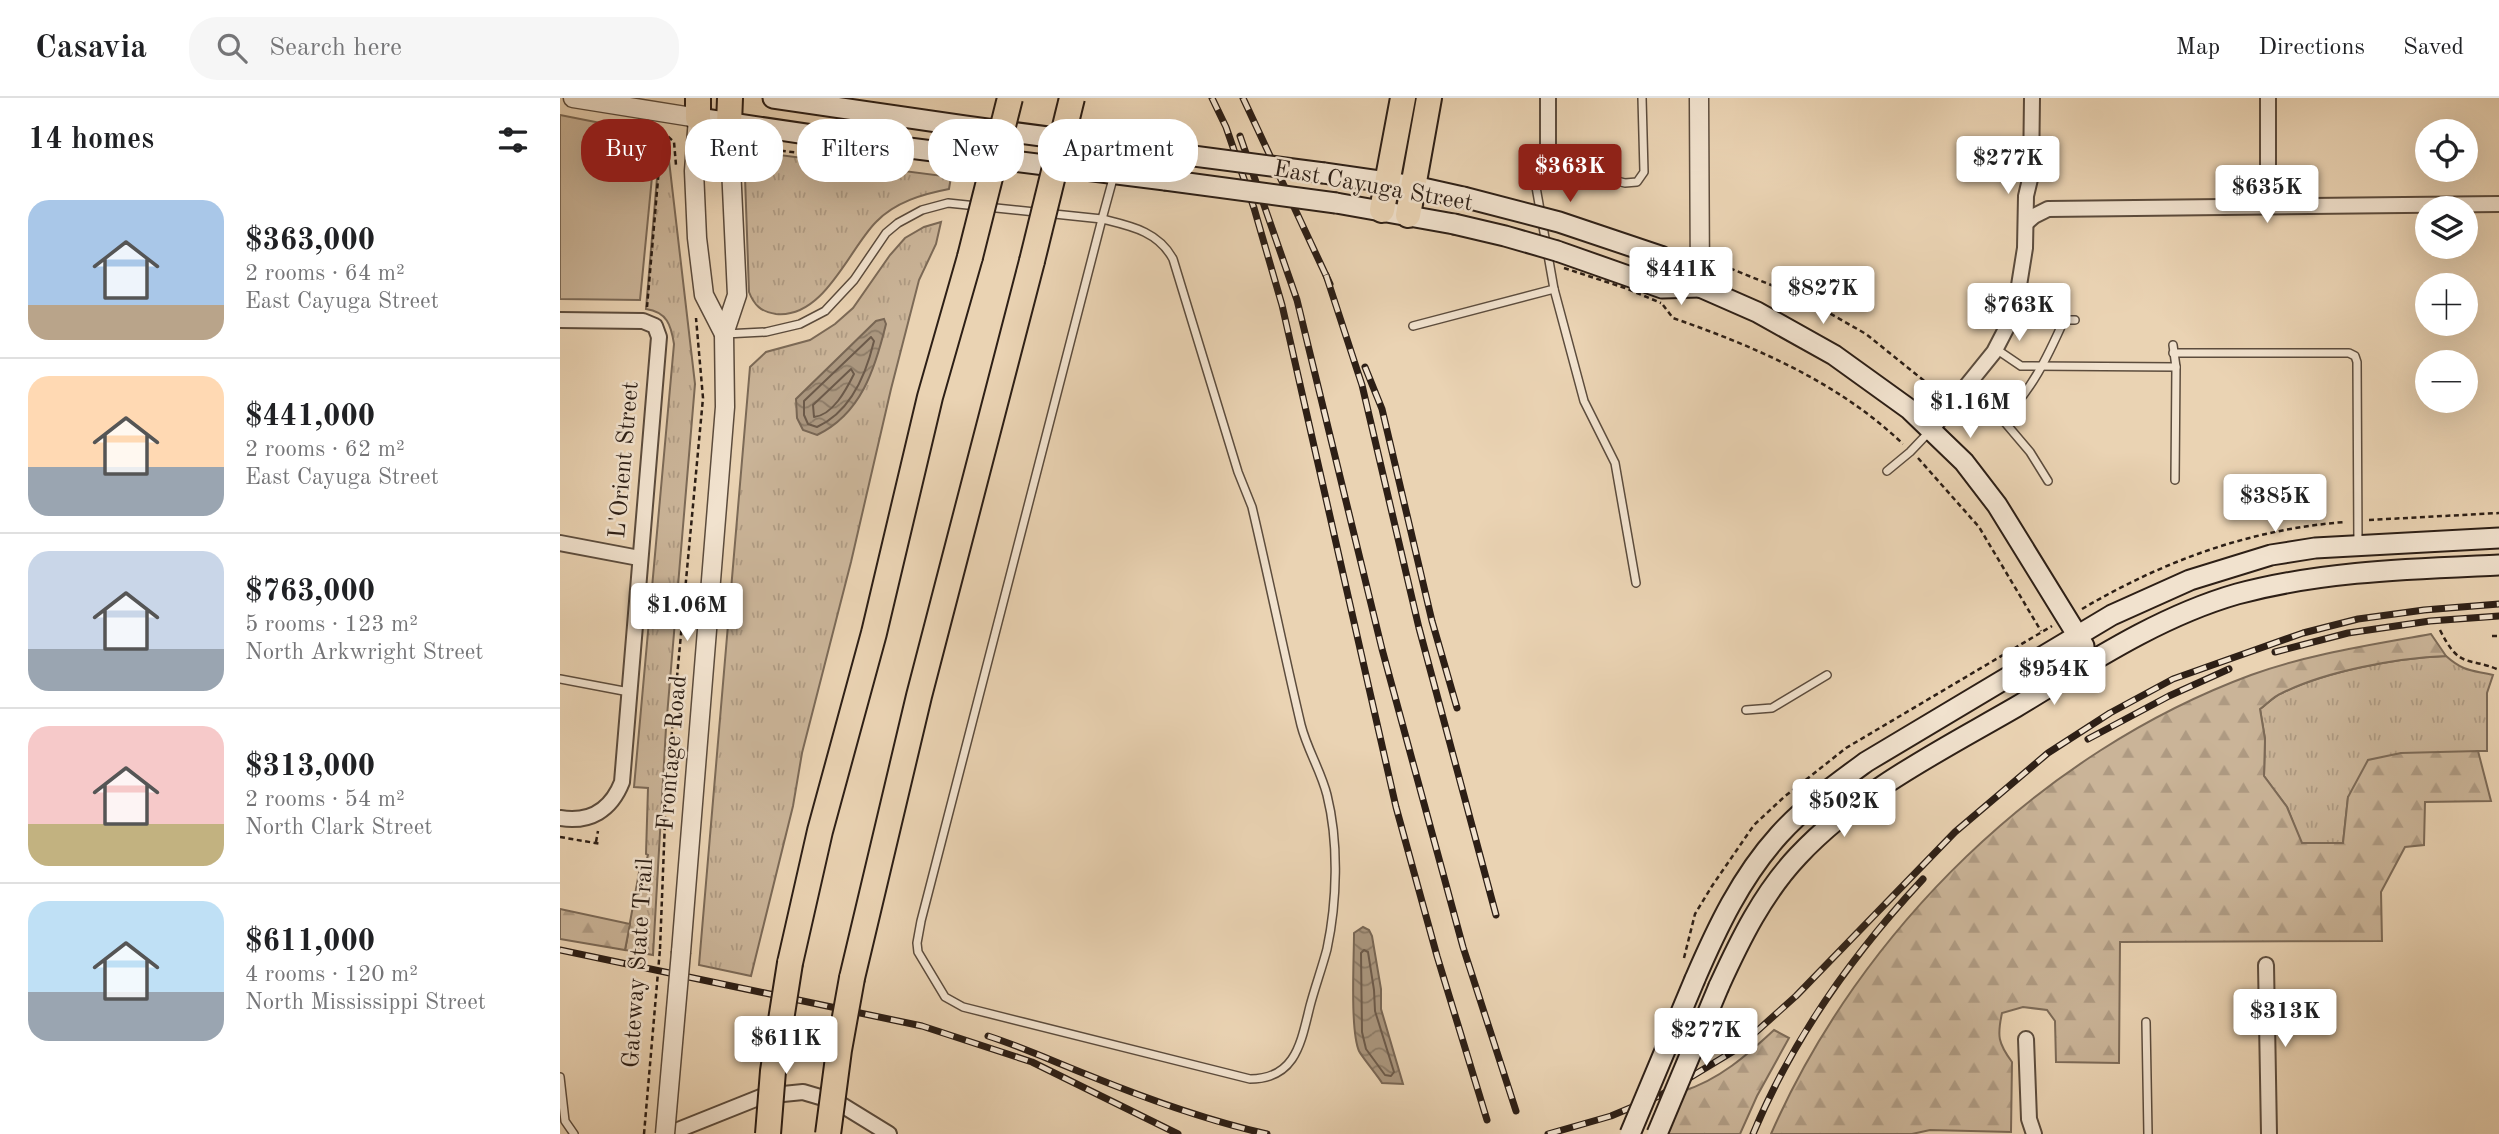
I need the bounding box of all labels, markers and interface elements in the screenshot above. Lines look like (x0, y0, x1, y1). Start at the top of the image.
search box (189, 17, 679, 80)
icon: search (213, 29, 251, 67)
text: Casavia (35, 32, 147, 65)
text: Search here (269, 35, 402, 61)
text: Map (2176, 36, 2220, 60)
text: Directions (2258, 36, 2365, 60)
text: Saved (2403, 36, 2464, 60)
chip: Buy (581, 119, 671, 182)
chip: Rent (685, 119, 783, 182)
chip: Filters (797, 119, 914, 182)
chip: New (928, 119, 1024, 182)
chip: Apartment (1038, 119, 1198, 182)
map controls (2415, 119, 2478, 413)
button: locate (2415, 119, 2478, 182)
icon: filters (494, 121, 532, 159)
text: 14 homes (28, 125, 154, 155)
pin: $277K (1959, 136, 2057, 196)
pin: $363K (1521, 144, 1619, 204)
text: $277K (1972, 147, 2044, 170)
text: $363K (1534, 155, 1606, 178)
street label: East Cayuga Street (1271, 158, 1475, 216)
pin: $635K (2218, 166, 2316, 225)
text: $635K (2231, 176, 2303, 199)
button: layers (2415, 196, 2478, 259)
text: $363,000 (245, 226, 375, 256)
icon: home (84, 228, 168, 312)
pin: $441K (1632, 248, 1730, 307)
text: $441K (1645, 258, 1717, 281)
text: 2 rooms · 64 m² (245, 262, 405, 285)
pin: $827K (1774, 266, 1872, 326)
button: + (2415, 273, 2478, 336)
text: $827K (1787, 277, 1859, 300)
pin: $763K (1970, 284, 2068, 343)
text: East Cayuga Street (245, 290, 439, 313)
text: $763K (1983, 294, 2055, 317)
button: − (2415, 350, 2478, 413)
street label: L'Orient Street (606, 380, 644, 540)
pin: $1.16M (1913, 380, 2027, 440)
text: $1.16M (1930, 391, 2010, 414)
text: $441,000 (245, 402, 375, 432)
icon: home (84, 404, 168, 488)
text: 2 rooms · 62 m² (245, 438, 405, 461)
text: East Cayuga Street (245, 466, 439, 489)
pin: $385K (2226, 474, 2324, 534)
text: $385K (2239, 485, 2311, 508)
text: $763,000 (245, 577, 375, 607)
icon: home (84, 579, 168, 663)
pin: $1.06M (630, 584, 744, 643)
text: $1.06M (647, 594, 727, 617)
text: 5 rooms · 123 m² (245, 613, 418, 636)
text: North Arkwright Street (245, 641, 483, 664)
pin: $954K (2005, 648, 2103, 707)
text: $954K (2018, 658, 2090, 681)
street label: Frontage Road (654, 675, 692, 831)
text: $313,000 (245, 752, 375, 782)
icon: home (84, 754, 168, 838)
pin: $502K (1795, 780, 1893, 839)
text: 2 rooms · 54 m² (245, 788, 405, 811)
text: $502K (1808, 790, 1880, 813)
text: North Clark Street (245, 816, 432, 839)
street label: Gateway State Trail (620, 857, 658, 1069)
text: $611,000 (245, 927, 375, 957)
icon: home (84, 929, 168, 1013)
text: 4 rooms · 120 m² (245, 963, 418, 986)
pin: $313K (2236, 990, 2334, 1049)
text: North Mississippi Street (245, 991, 486, 1014)
text: $313K (2249, 1000, 2321, 1023)
pin: $277K (1657, 1009, 1755, 1068)
pin: $611K (737, 1016, 835, 1076)
text: $277K (1670, 1019, 1742, 1042)
text: $611K (750, 1027, 822, 1050)

